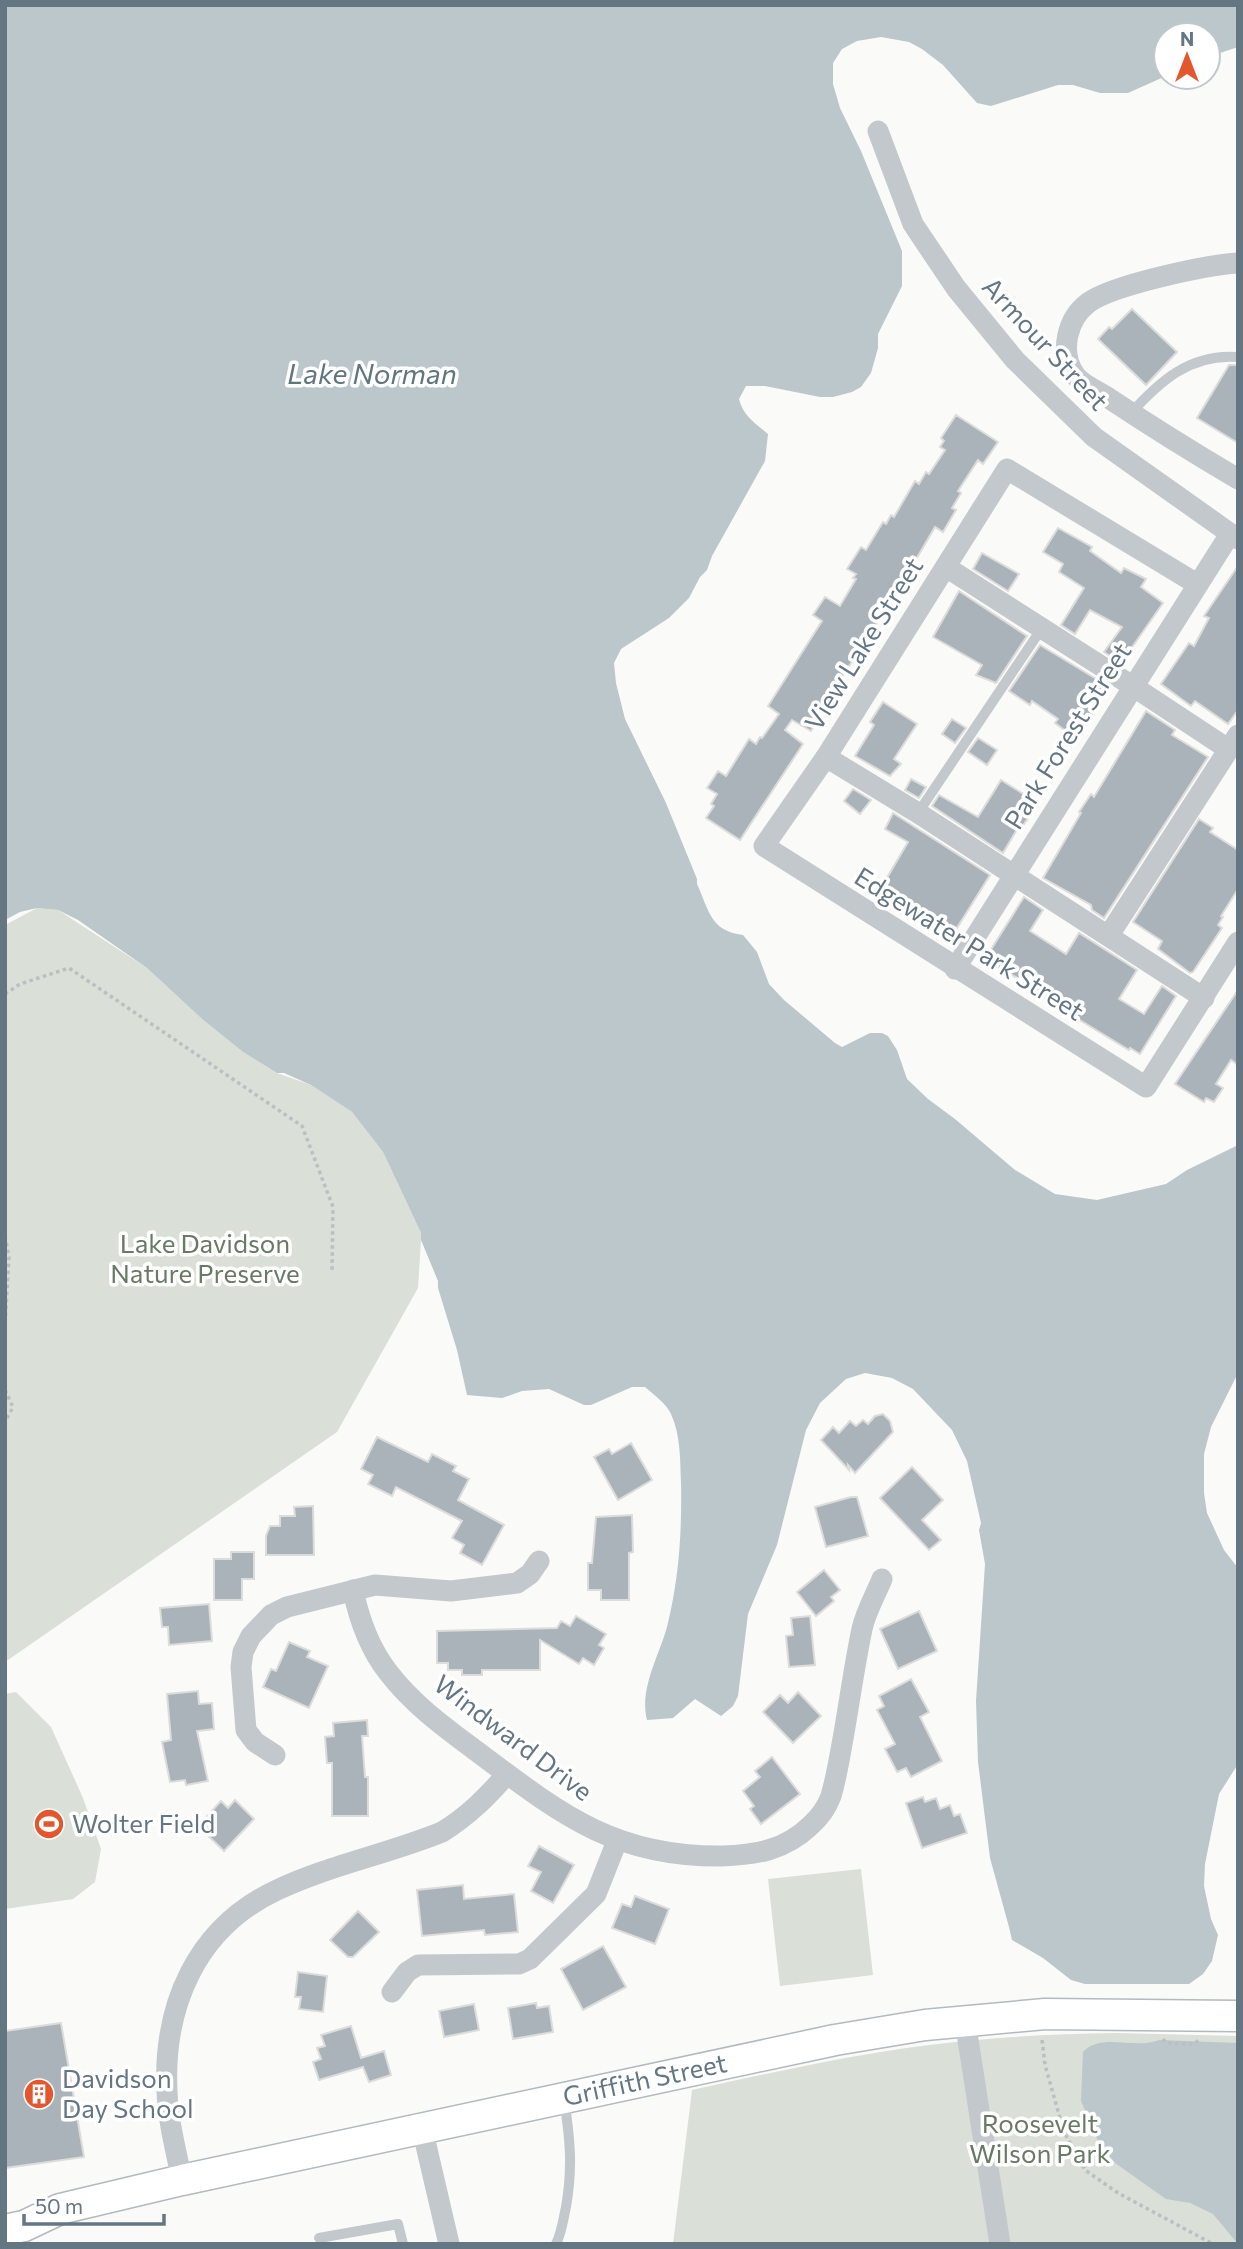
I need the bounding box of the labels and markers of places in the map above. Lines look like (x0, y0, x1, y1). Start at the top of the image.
sports icon: Wolter Field (32, 1807, 66, 1841)
place label: Wolter Field (72, 1807, 215, 1838)
place label: Davidson Day School (62, 2062, 194, 2123)
building icon: Davidson Day School (22, 2077, 56, 2111)

